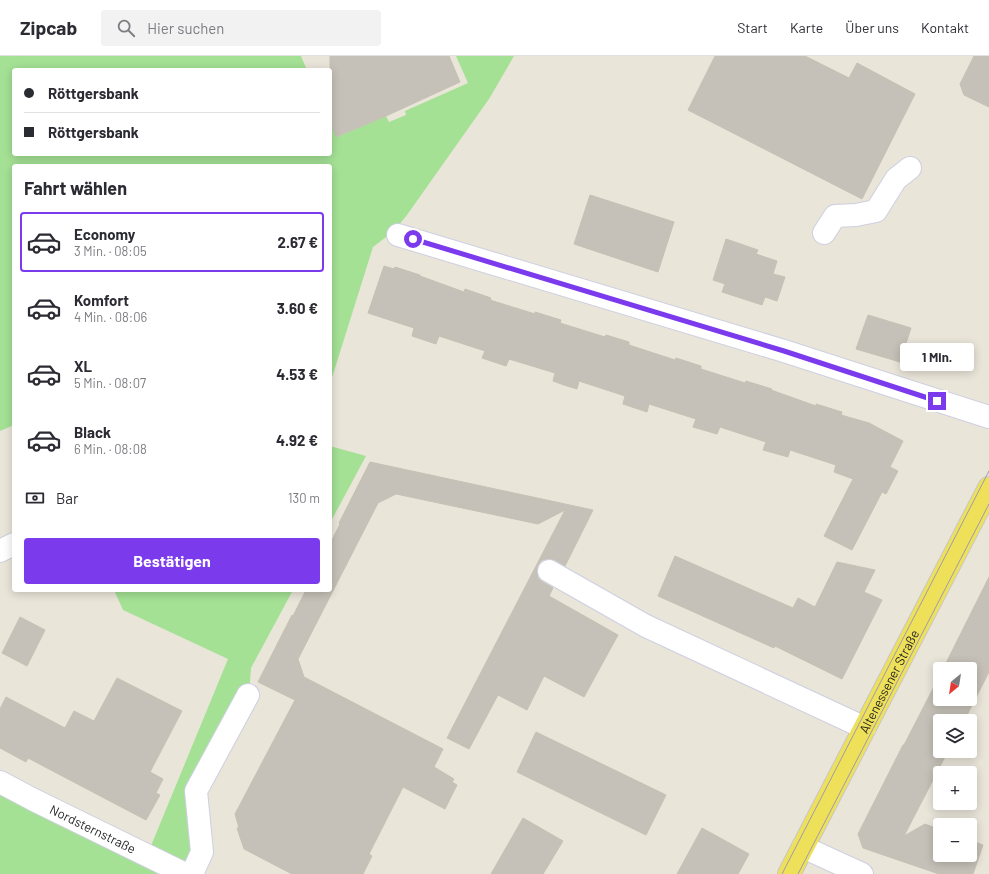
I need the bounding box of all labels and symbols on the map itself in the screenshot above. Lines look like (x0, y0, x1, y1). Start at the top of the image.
route start (404, 230, 422, 248)
callout: 1 Min. (900, 343, 974, 371)
route end (928, 392, 946, 410)
street label: Altenessener Straße (855, 627, 922, 736)
north arrow (933, 662, 977, 706)
street label: Nordsternstraße (47, 801, 138, 857)

